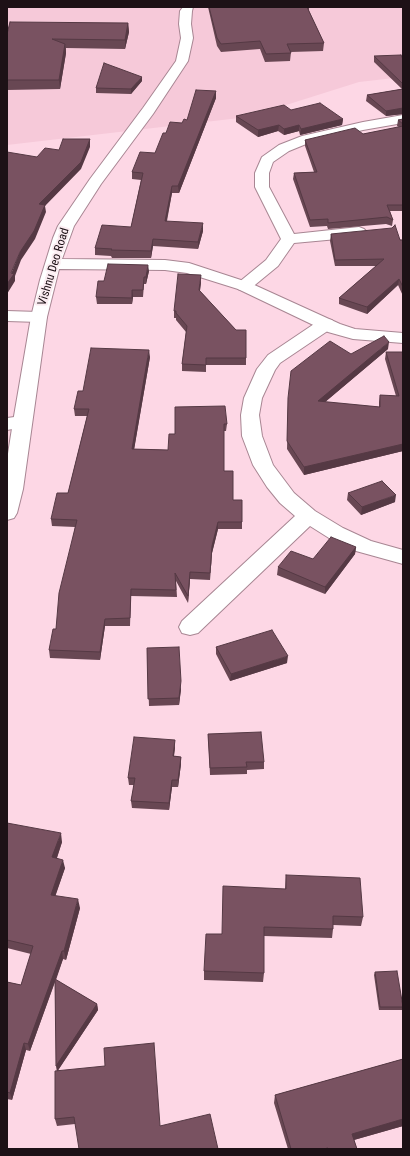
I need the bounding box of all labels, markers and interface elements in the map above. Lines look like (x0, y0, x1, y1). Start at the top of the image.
street label: Vishnu Deo Road (35, 226, 73, 308)

